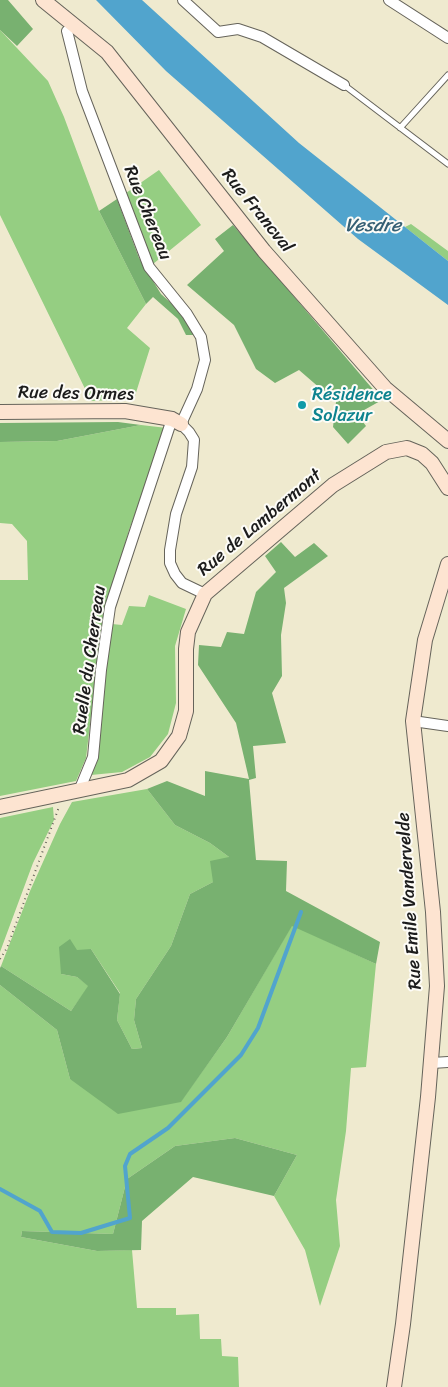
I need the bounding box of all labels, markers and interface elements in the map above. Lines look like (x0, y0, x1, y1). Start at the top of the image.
street label: Rue Chereau (118, 163, 176, 263)
street label: Rue Francval (217, 165, 297, 257)
water label: Vesdre (345, 215, 401, 237)
street label: Rue des Ormes (18, 382, 134, 406)
place label: Résidence Solazur (312, 384, 392, 426)
marker: Résidence Solazur (296, 399, 308, 411)
street label: Rue de Lambermont (194, 465, 326, 581)
street label: Ruelle du Cherreau (69, 584, 111, 736)
street label: Rue Emile Vandervelde (393, 812, 427, 990)

